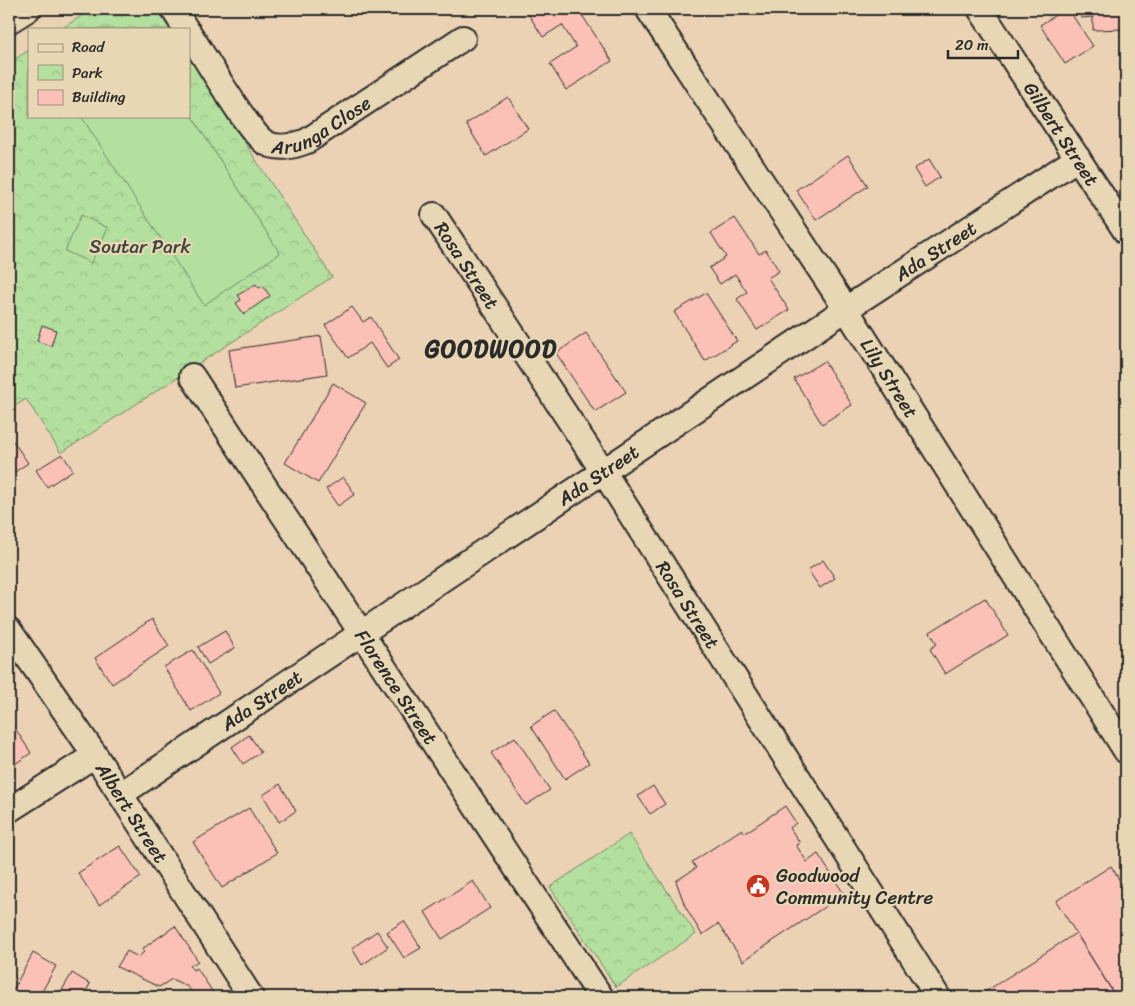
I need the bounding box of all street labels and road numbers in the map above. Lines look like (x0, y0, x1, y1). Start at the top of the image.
street label: Gilbert Street (1015, 75, 1108, 193)
street label: Arunga Close (269, 86, 378, 164)
street label: Ada Street (887, 212, 983, 290)
street label: Rosa Street (426, 214, 508, 316)
street label: Lily Street (852, 331, 928, 425)
street label: Ada Street (550, 435, 646, 515)
street label: Rosa Street (647, 554, 729, 655)
street label: Florence Street (346, 622, 447, 751)
street label: Ada Street (213, 661, 309, 740)
street label: Albert Street (86, 754, 177, 870)

